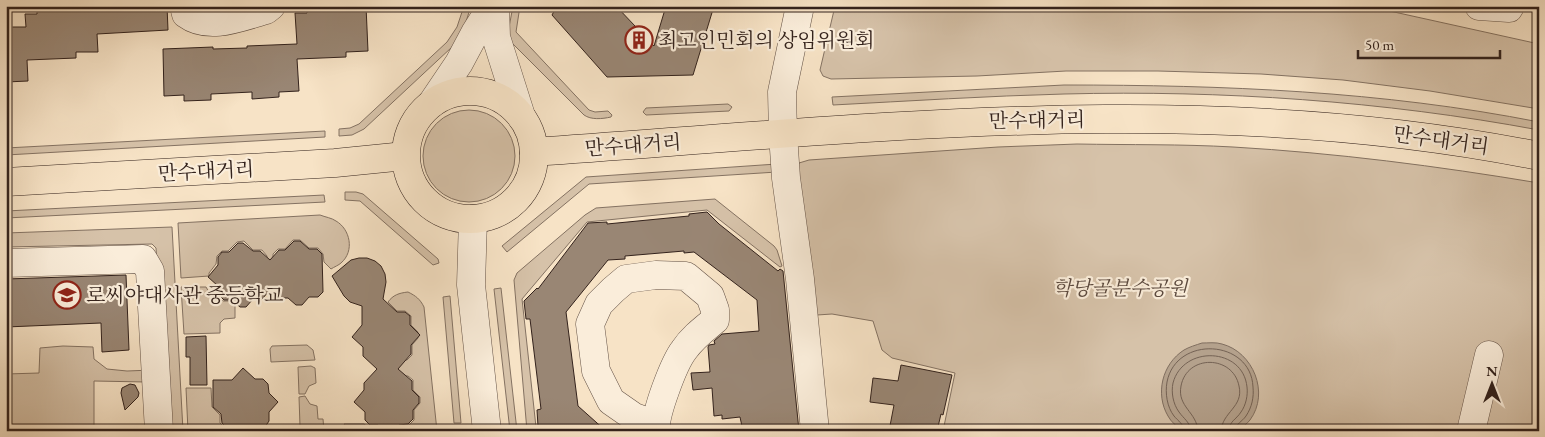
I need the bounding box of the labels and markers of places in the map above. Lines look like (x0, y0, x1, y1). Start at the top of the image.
building icon: 최고인민회의 상임위원회 (624, 25, 654, 55)
place label: 최고인민회의 상임위원회 (658, 27, 875, 53)
school or university icon: 로씨야대사관 중등학교 (52, 280, 82, 310)
place label: 로씨야대사관 중등학교 (86, 282, 284, 308)

